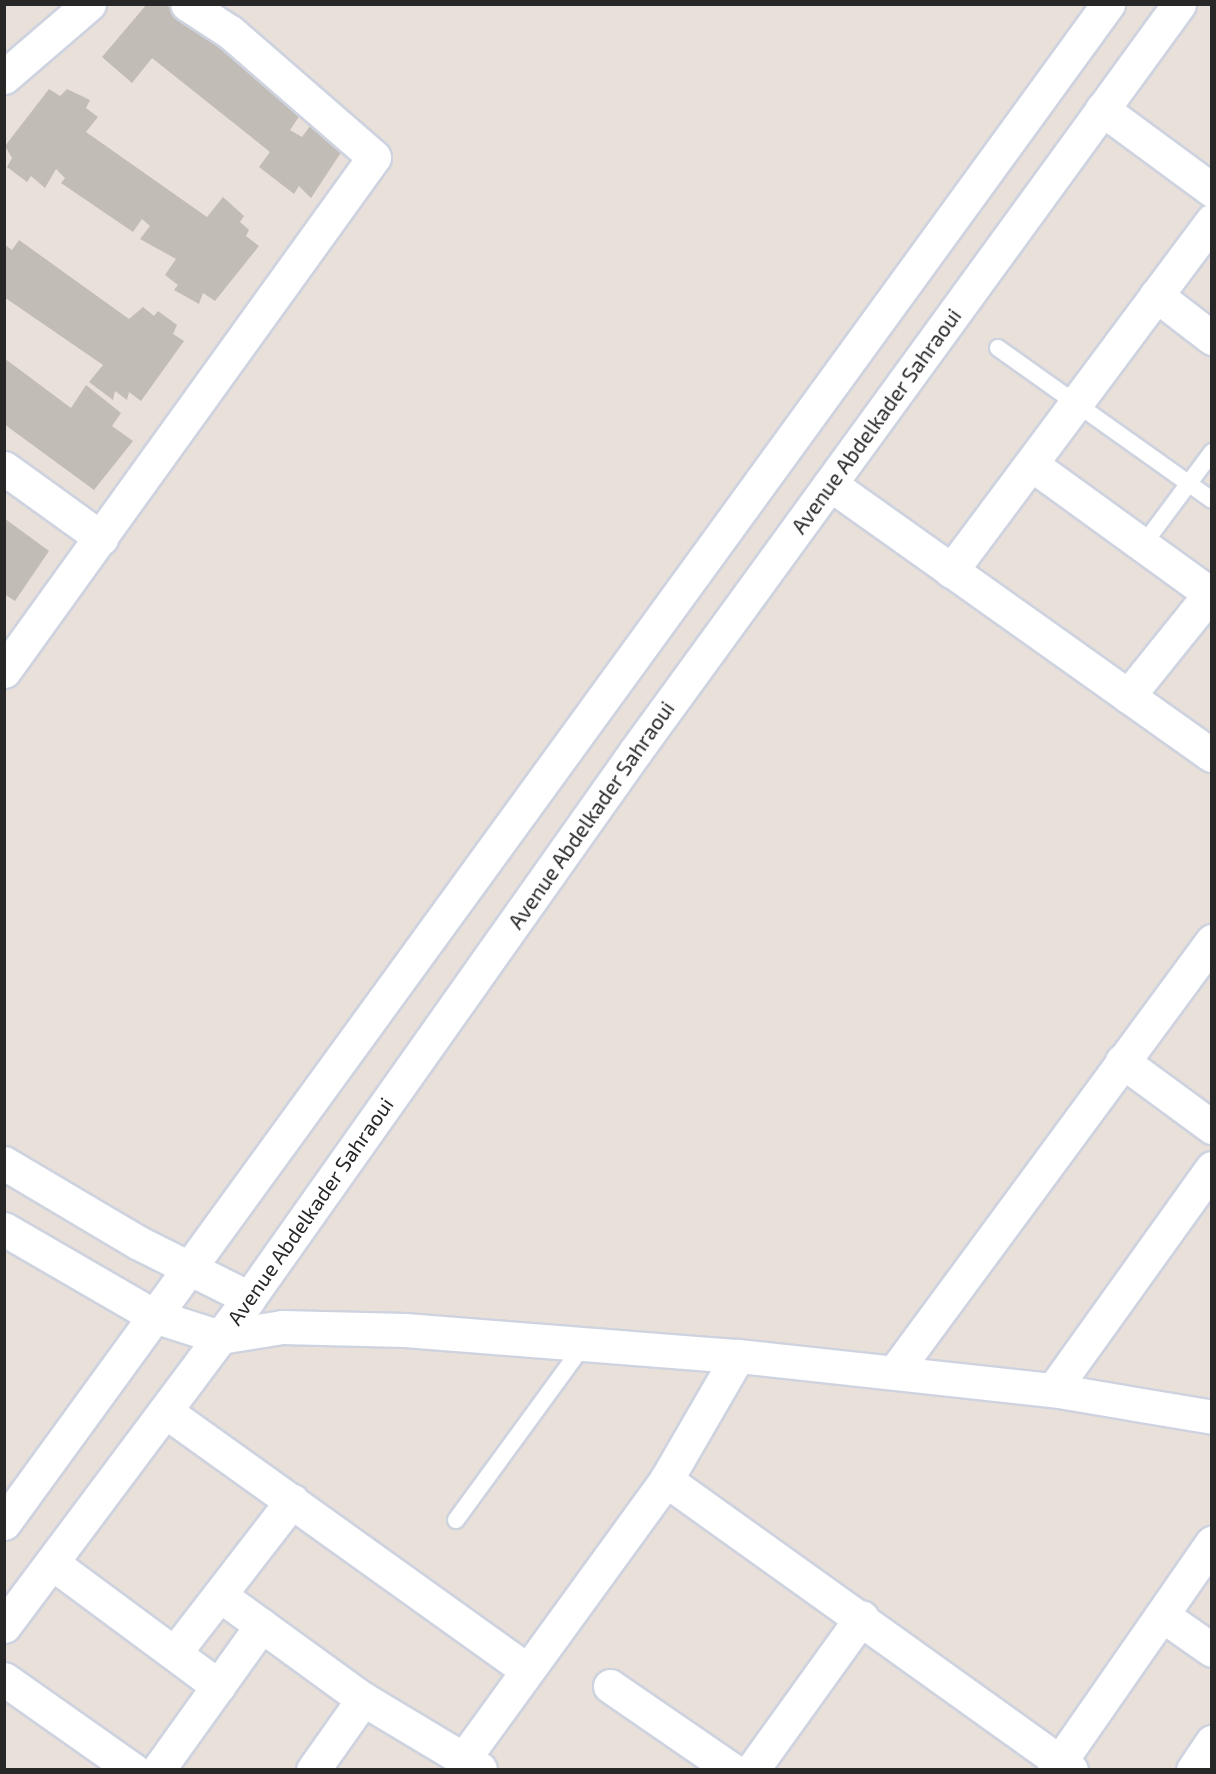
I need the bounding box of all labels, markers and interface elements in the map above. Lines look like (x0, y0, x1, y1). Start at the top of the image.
street label: Avenue Abdelkader Sahraoui (786, 303, 966, 539)
street label: Avenue Abdelkader Sahraoui (502, 696, 680, 934)
street label: Avenue Abdelkader Sahraoui (221, 1092, 399, 1330)

